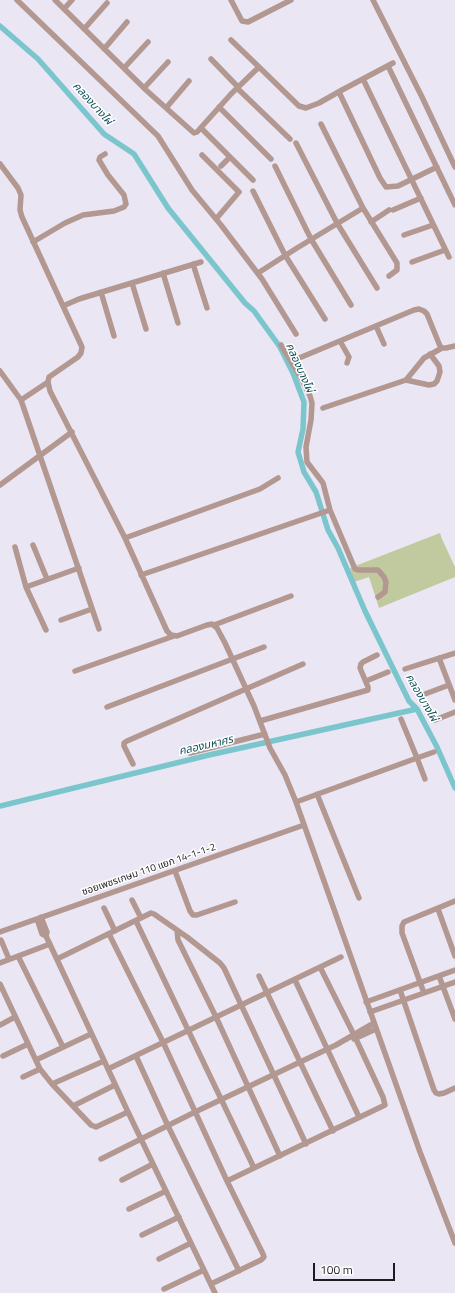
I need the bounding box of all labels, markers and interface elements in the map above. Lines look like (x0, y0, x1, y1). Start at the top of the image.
water label: คลองบางไผ่ (69, 80, 115, 128)
water label: คลองบางไผ่ (282, 341, 316, 395)
water label: คลองบางไผ่ (402, 672, 440, 724)
water label: คลองมหาศร (178, 733, 234, 759)
street label: ซอยเพชรเกษม 110 แยก 14-1-1-2 (81, 841, 217, 899)
scale bar (315, 1255, 397, 1281)
text: 100 m (320, 1260, 353, 1279)

